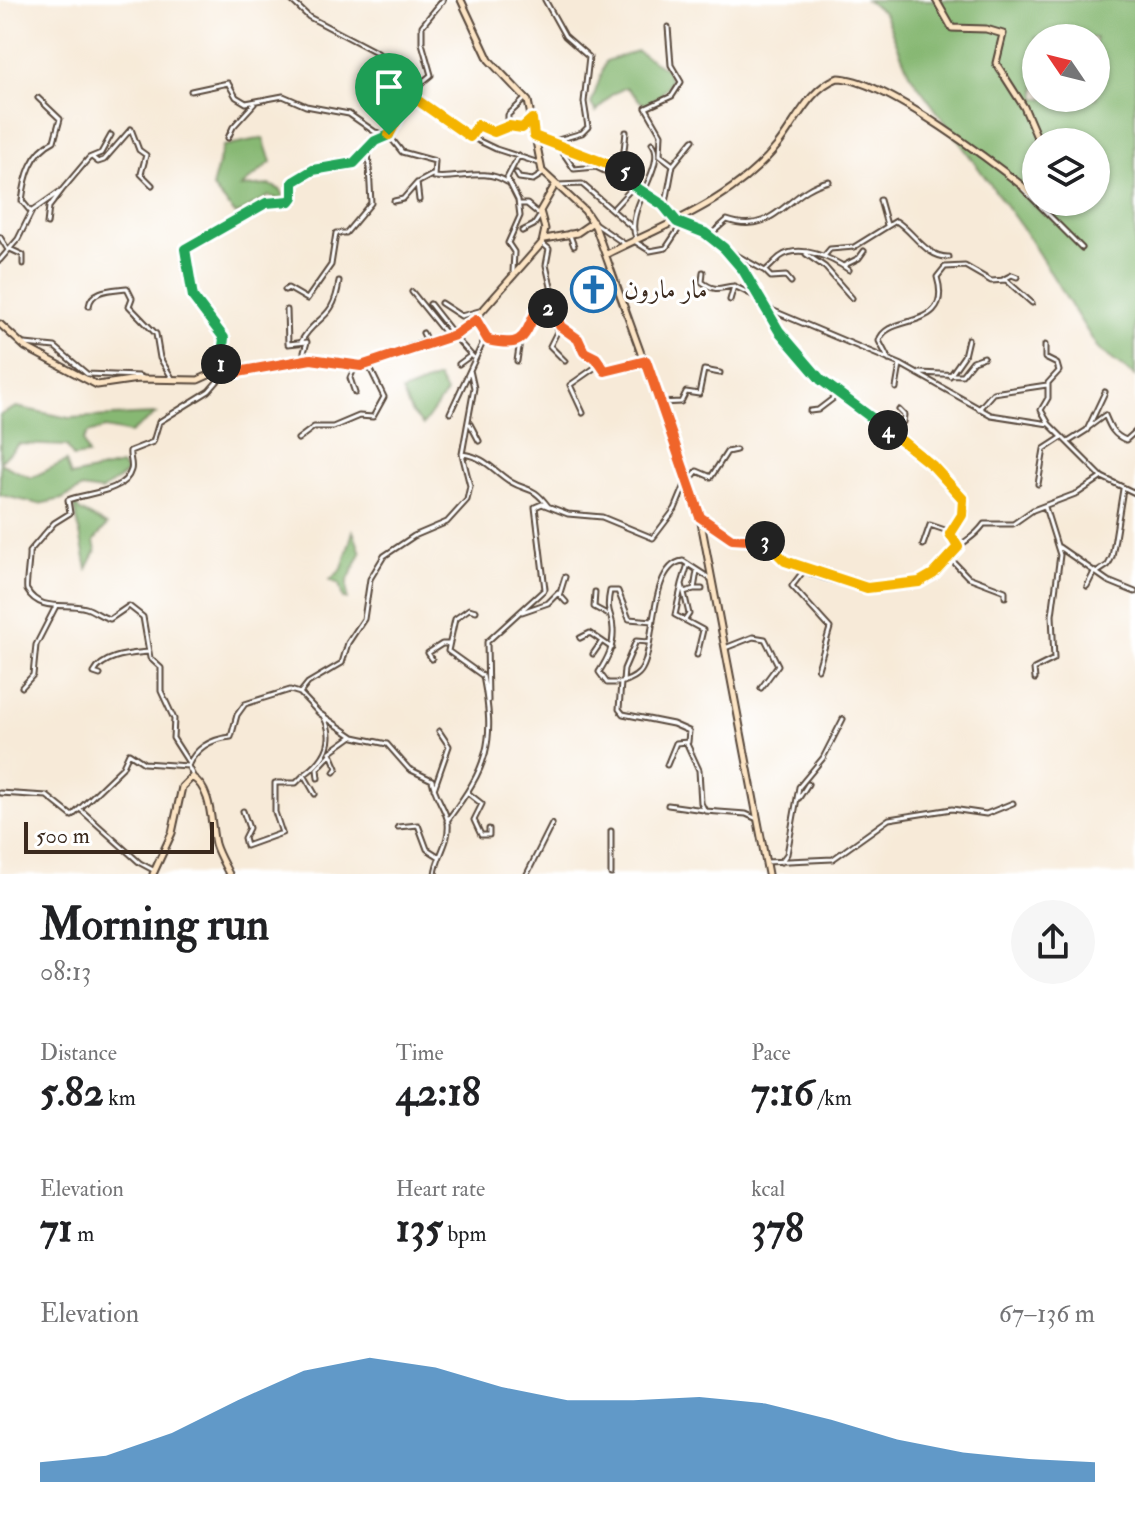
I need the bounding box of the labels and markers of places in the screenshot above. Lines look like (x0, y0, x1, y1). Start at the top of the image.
pin (355, 53, 423, 135)
pin: 5 (605, 151, 645, 191)
church icon: مار مارون (569, 265, 617, 313)
place label: مار مارون (624, 274, 708, 306)
pin: 2 (528, 288, 568, 328)
pin: 1 (201, 344, 241, 384)
pin: 4 (868, 410, 908, 450)
pin: 3 (745, 521, 785, 561)

